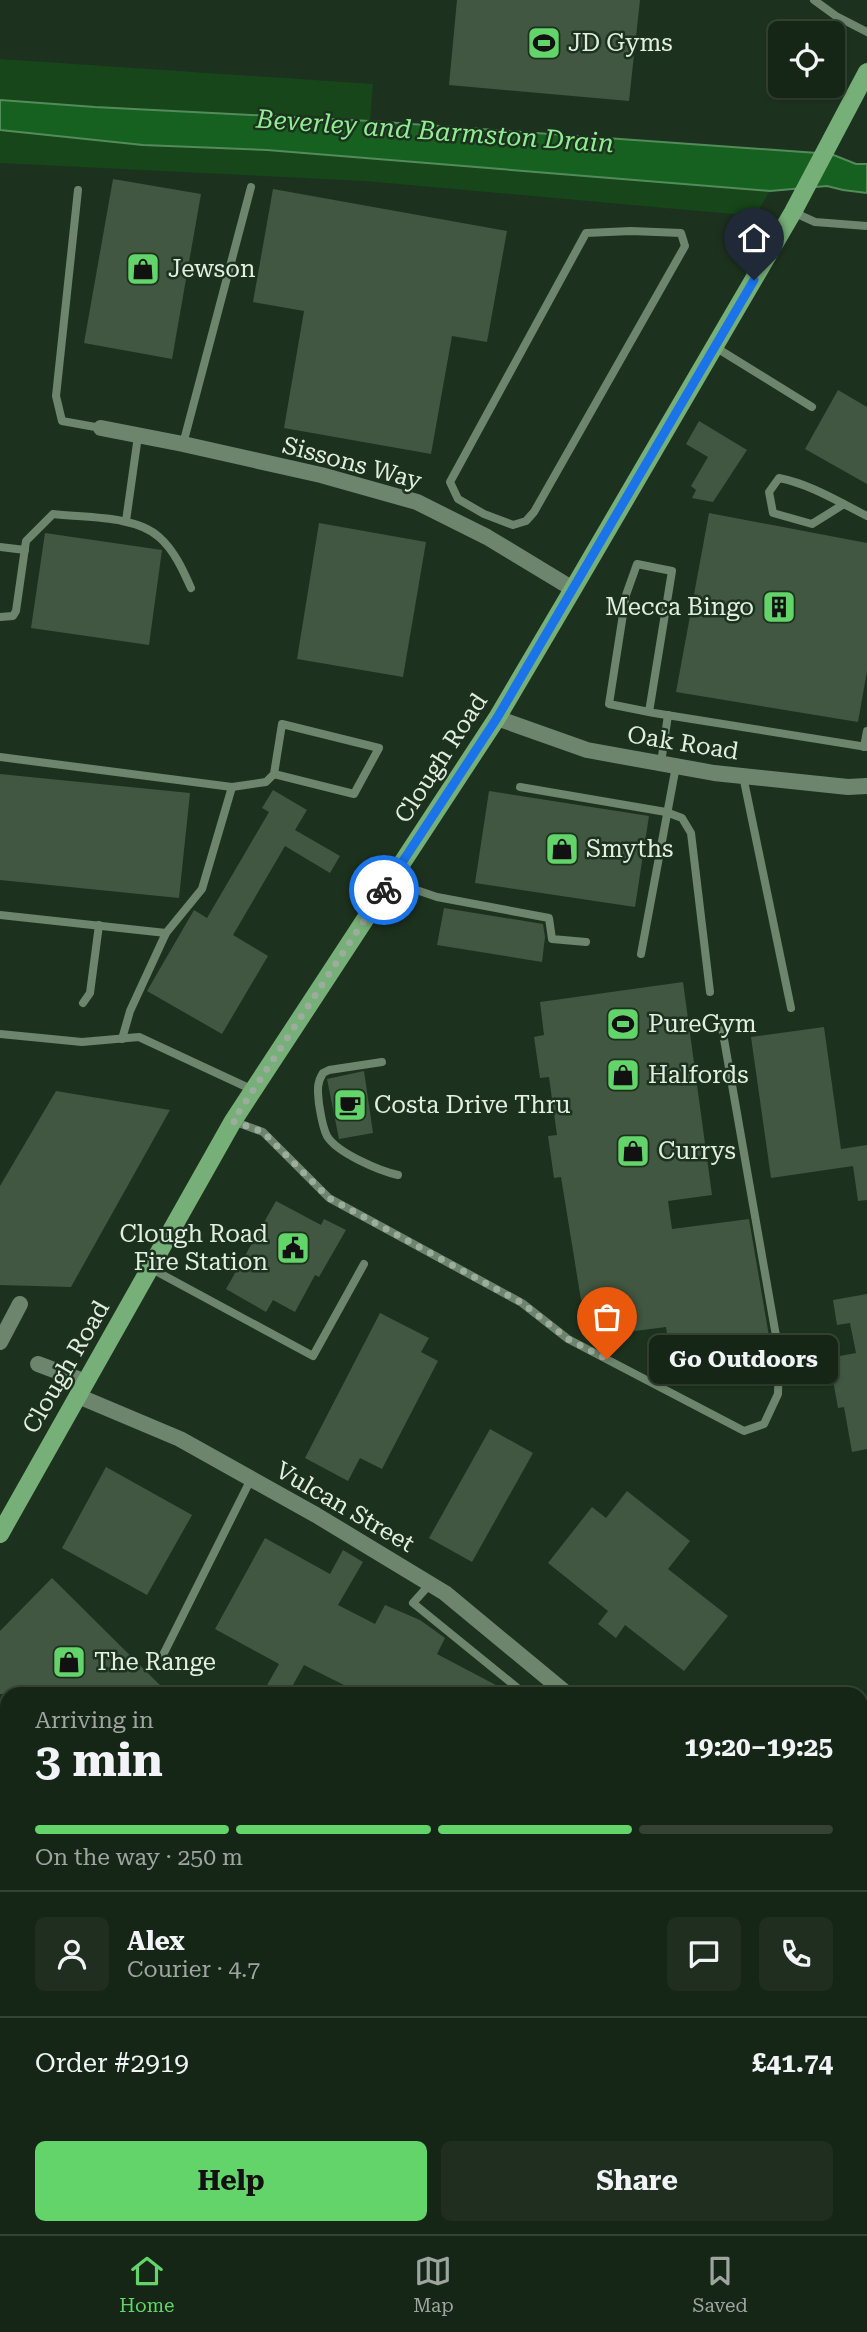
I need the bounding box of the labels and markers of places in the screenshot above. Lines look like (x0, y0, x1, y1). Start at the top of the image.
sports icon: JD Gyms (525, 24, 563, 62)
place label: JD Gyms (568, 29, 673, 57)
pin (724, 208, 784, 280)
shop icon: Jewson (124, 250, 162, 288)
place label: Jewson (168, 255, 255, 283)
building icon: Mecca Bingo (760, 588, 798, 626)
place label: Mecca Bingo (605, 593, 754, 621)
shop icon: Smyths (543, 830, 581, 868)
place label: Smyths (586, 835, 673, 863)
sports icon: PureGym (604, 1005, 642, 1043)
place label: PureGym (648, 1010, 757, 1038)
shop icon: Halfords (604, 1056, 642, 1094)
place label: Halfords (648, 1061, 749, 1089)
cafe icon: Costa Drive Thru (331, 1086, 369, 1124)
place label: Costa Drive Thru (374, 1091, 571, 1119)
shop icon: Currys (614, 1132, 652, 1170)
place label: Currys (658, 1137, 736, 1165)
place label: Clough Road Fire Station (119, 1220, 268, 1276)
public building icon: Clough Road Fire Station (274, 1229, 312, 1267)
pin (577, 1287, 637, 1359)
callout: Go Outdoors (649, 1334, 838, 1384)
shop icon: The Range (50, 1643, 88, 1681)
place label: The Range (94, 1648, 216, 1676)

